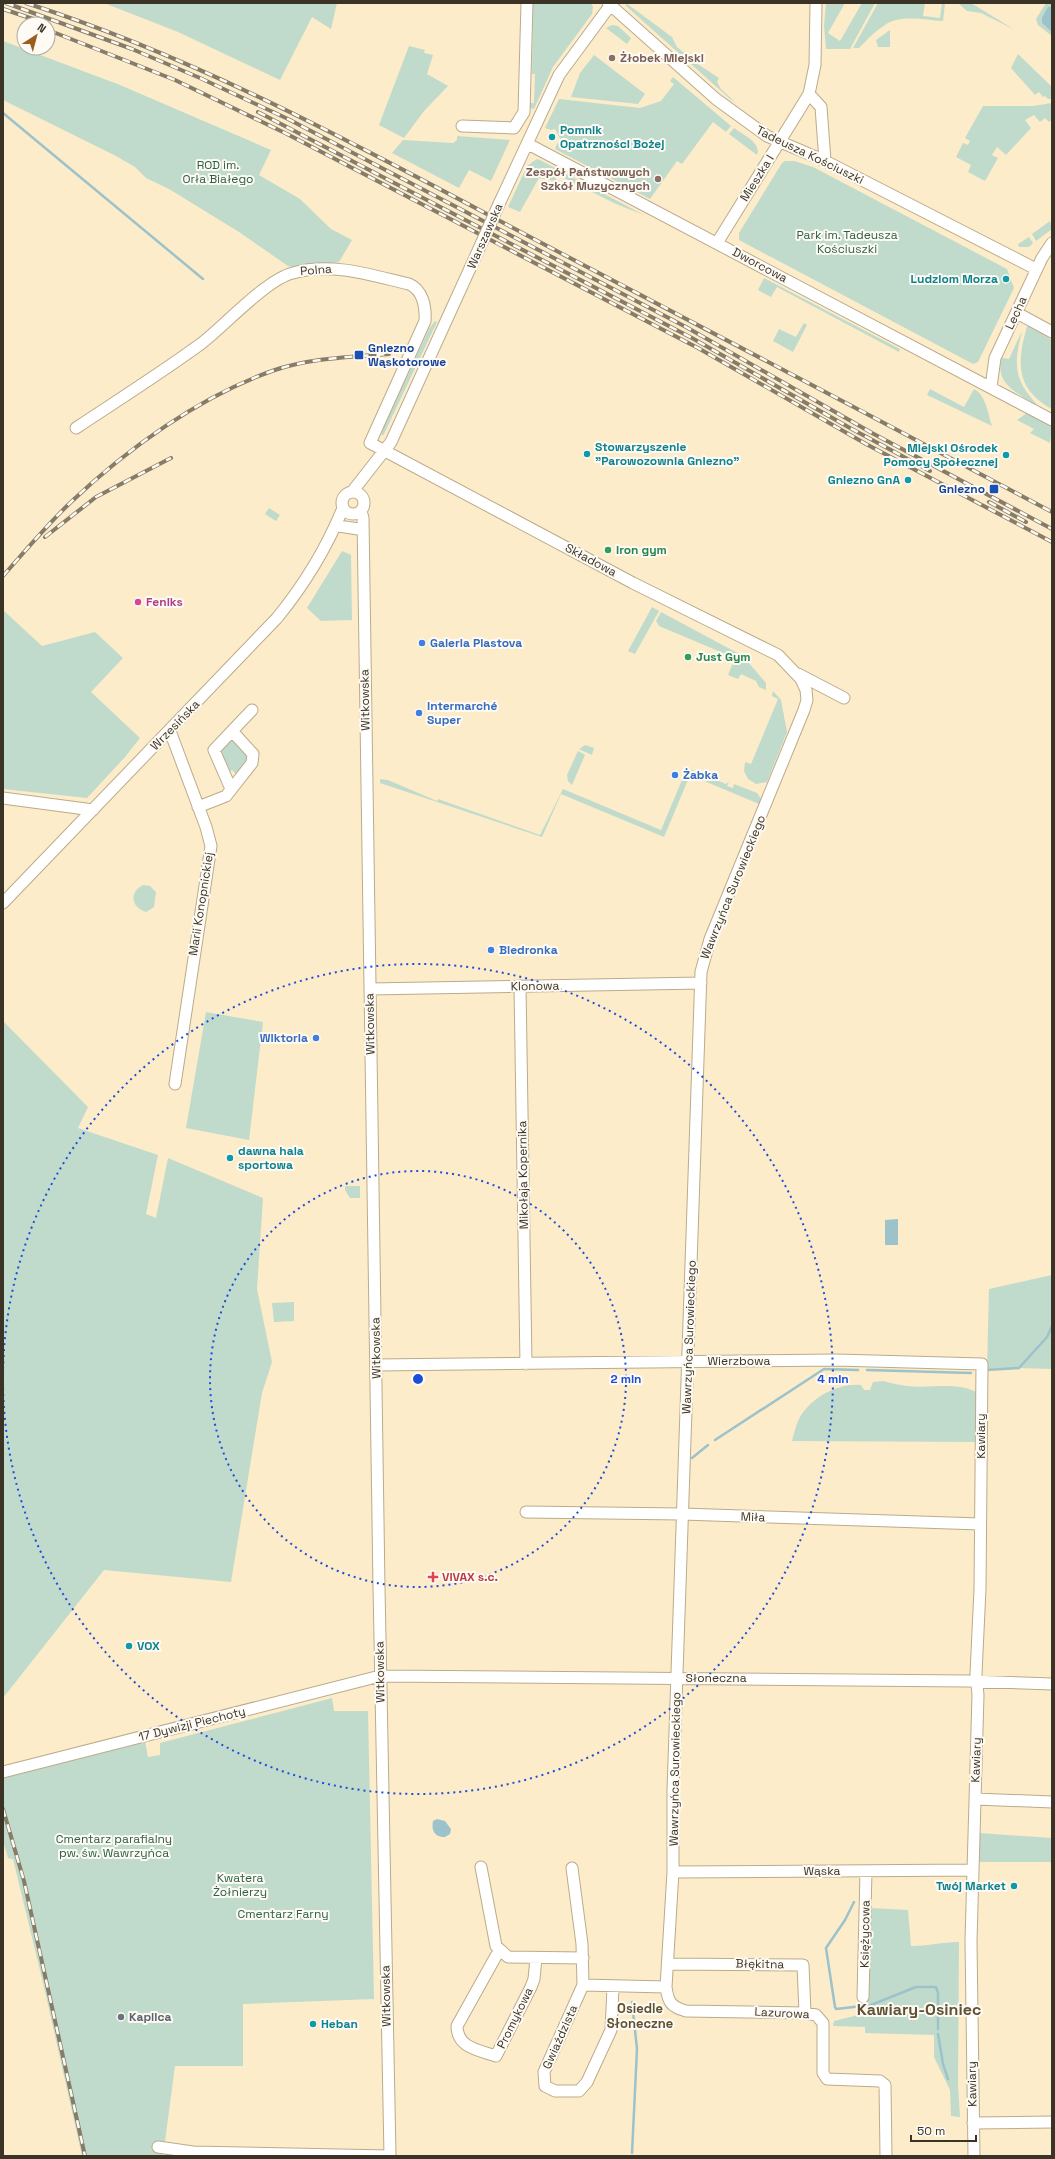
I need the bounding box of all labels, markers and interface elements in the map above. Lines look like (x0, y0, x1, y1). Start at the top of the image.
north arrow (16, 16, 56, 56)
text: N (35, 20, 49, 36)
place label: Żłobek Miejski (620, 50, 704, 66)
marker: Żłobek Miejski (607, 53, 617, 63)
place label: Pomnik Opatrzności Bożej (560, 122, 665, 152)
street label: Tadeusza Kościuszki (754, 122, 866, 188)
marker: Pomnik Opatrzności Bożej (547, 132, 557, 142)
street label: Mieszka I (736, 152, 778, 204)
park label: ROD im. Orła Białego (182, 157, 254, 187)
place label: Zespół Państwowych Szkół Muzycznych (526, 164, 650, 194)
marker: Zespół Państwowych Szkół Muzycznych (653, 174, 663, 184)
street label: Warszawska (463, 201, 507, 271)
park label: Park im. Tadeusza Kościuszki (796, 227, 898, 257)
street label: Dworcowa (730, 244, 790, 286)
street label: Polna (300, 261, 333, 279)
place label: Ludziom Morza (911, 271, 998, 287)
marker: Ludziom Morza (1001, 274, 1011, 284)
street label: Lecha (1001, 294, 1031, 332)
place label: Gniezno Wąskotorowe (368, 340, 446, 370)
marker: Gniezno Wąskotorowe (353, 349, 365, 361)
place label: Stowarzyszenie "Parowozownia Gniezno" (595, 439, 739, 469)
place label: Miejski Ośrodek Pomocy Społecznej (884, 440, 998, 470)
marker: Stowarzyszenie "Parowozownia Gniezno" (582, 449, 592, 459)
marker: Miejski Ośrodek Pomocy Społecznej (1001, 450, 1011, 460)
place label: Gniezno GnA (828, 472, 900, 488)
marker: Gniezno GnA (903, 475, 913, 485)
place label: Gniezno (939, 481, 985, 497)
marker: Gniezno (988, 483, 1000, 495)
street label: Składowa (562, 540, 620, 580)
place label: Iron gym (616, 542, 667, 558)
marker: Iron gym (603, 545, 613, 555)
place label: Feniks (146, 594, 183, 610)
marker: Feniks (133, 597, 143, 607)
place label: Galeria Piastova (430, 635, 522, 651)
marker: Galeria Piastova (417, 638, 427, 648)
place label: Just Gym (696, 649, 751, 665)
marker: Just Gym (683, 652, 693, 662)
street label: Witkowska (356, 669, 374, 731)
street label: Wrzesińska (147, 696, 203, 754)
place label: Intermarché Super (427, 698, 497, 728)
marker: Intermarché Super (414, 708, 424, 718)
place label: Żabka (683, 767, 718, 783)
marker: Żabka (670, 770, 680, 780)
street label: Wawrzyńca Surowieckiego (697, 813, 769, 961)
street label: Marii Konopnickiej (185, 851, 217, 957)
place label: Biedronka (499, 942, 558, 958)
marker: Biedronka (486, 945, 496, 955)
street label: Klonowa (510, 978, 560, 994)
street label: Witkowska (361, 993, 379, 1055)
place label: Wiktoria (260, 1030, 308, 1046)
marker: Wiktoria (311, 1033, 321, 1043)
street label: Mikołaja Kopernika (514, 1121, 532, 1229)
place label: dawna hala sportowa (238, 1143, 304, 1173)
marker: dawna hala sportowa (225, 1153, 235, 1163)
street label: Wawrzyńca Surowieckiego (678, 1260, 700, 1414)
street label: Witkowska (367, 1317, 385, 1379)
street label: Wierzbowa (708, 1353, 770, 1369)
text: 2 min (610, 1371, 642, 1387)
text: 4 min (817, 1371, 849, 1387)
centre of rings (411, 1372, 425, 1386)
street label: Kawiary (973, 1413, 989, 1459)
street label: Miła (740, 1509, 766, 1525)
place label: VIVAX s.c. (442, 1569, 498, 1585)
marker: VIVAX s.c. (427, 1571, 439, 1583)
place label: VOX (137, 1638, 160, 1654)
marker: VOX (124, 1641, 134, 1651)
street label: Witkowska (371, 1641, 389, 1703)
street label: Słoneczna (685, 1670, 747, 1686)
street label: Wawrzyńca Surowieckiego (666, 1692, 684, 1846)
street label: 17 Dywizji Piechoty (137, 1703, 247, 1745)
street label: Kawiary (967, 1737, 985, 1783)
park label: Cmentarz parafialny pw. św. Wawrzyńca (56, 1831, 172, 1861)
street label: Wąska (804, 1863, 840, 1879)
park label: Kwatera Żołnierzy (213, 1870, 267, 1900)
place label: Twój Market (936, 1878, 1006, 1894)
marker: Twój Market (1009, 1881, 1019, 1891)
street label: Księżycowa (856, 1900, 874, 1968)
park label: Cmentarz Farny (238, 1906, 328, 1922)
street label: Błękitna (736, 1956, 785, 1972)
street label: Witkowska (377, 1965, 395, 2027)
street label: Promykowa (493, 1985, 537, 2051)
district label: Kawiary-Osiniec (857, 1999, 981, 2020)
district label: Osiedle Słoneczne (607, 2000, 673, 2032)
street label: Gwiaździsta (539, 2002, 581, 2072)
street label: Lazurowa (754, 2004, 810, 2022)
place label: Kaplica (129, 2009, 172, 2025)
marker: Kaplica (116, 2012, 126, 2022)
place label: Heban (321, 2016, 358, 2032)
marker: Heban (308, 2019, 318, 2029)
street label: Kawiary (964, 2061, 980, 2107)
scale bar (911, 2117, 976, 2143)
text: 50 m (917, 2123, 945, 2139)

